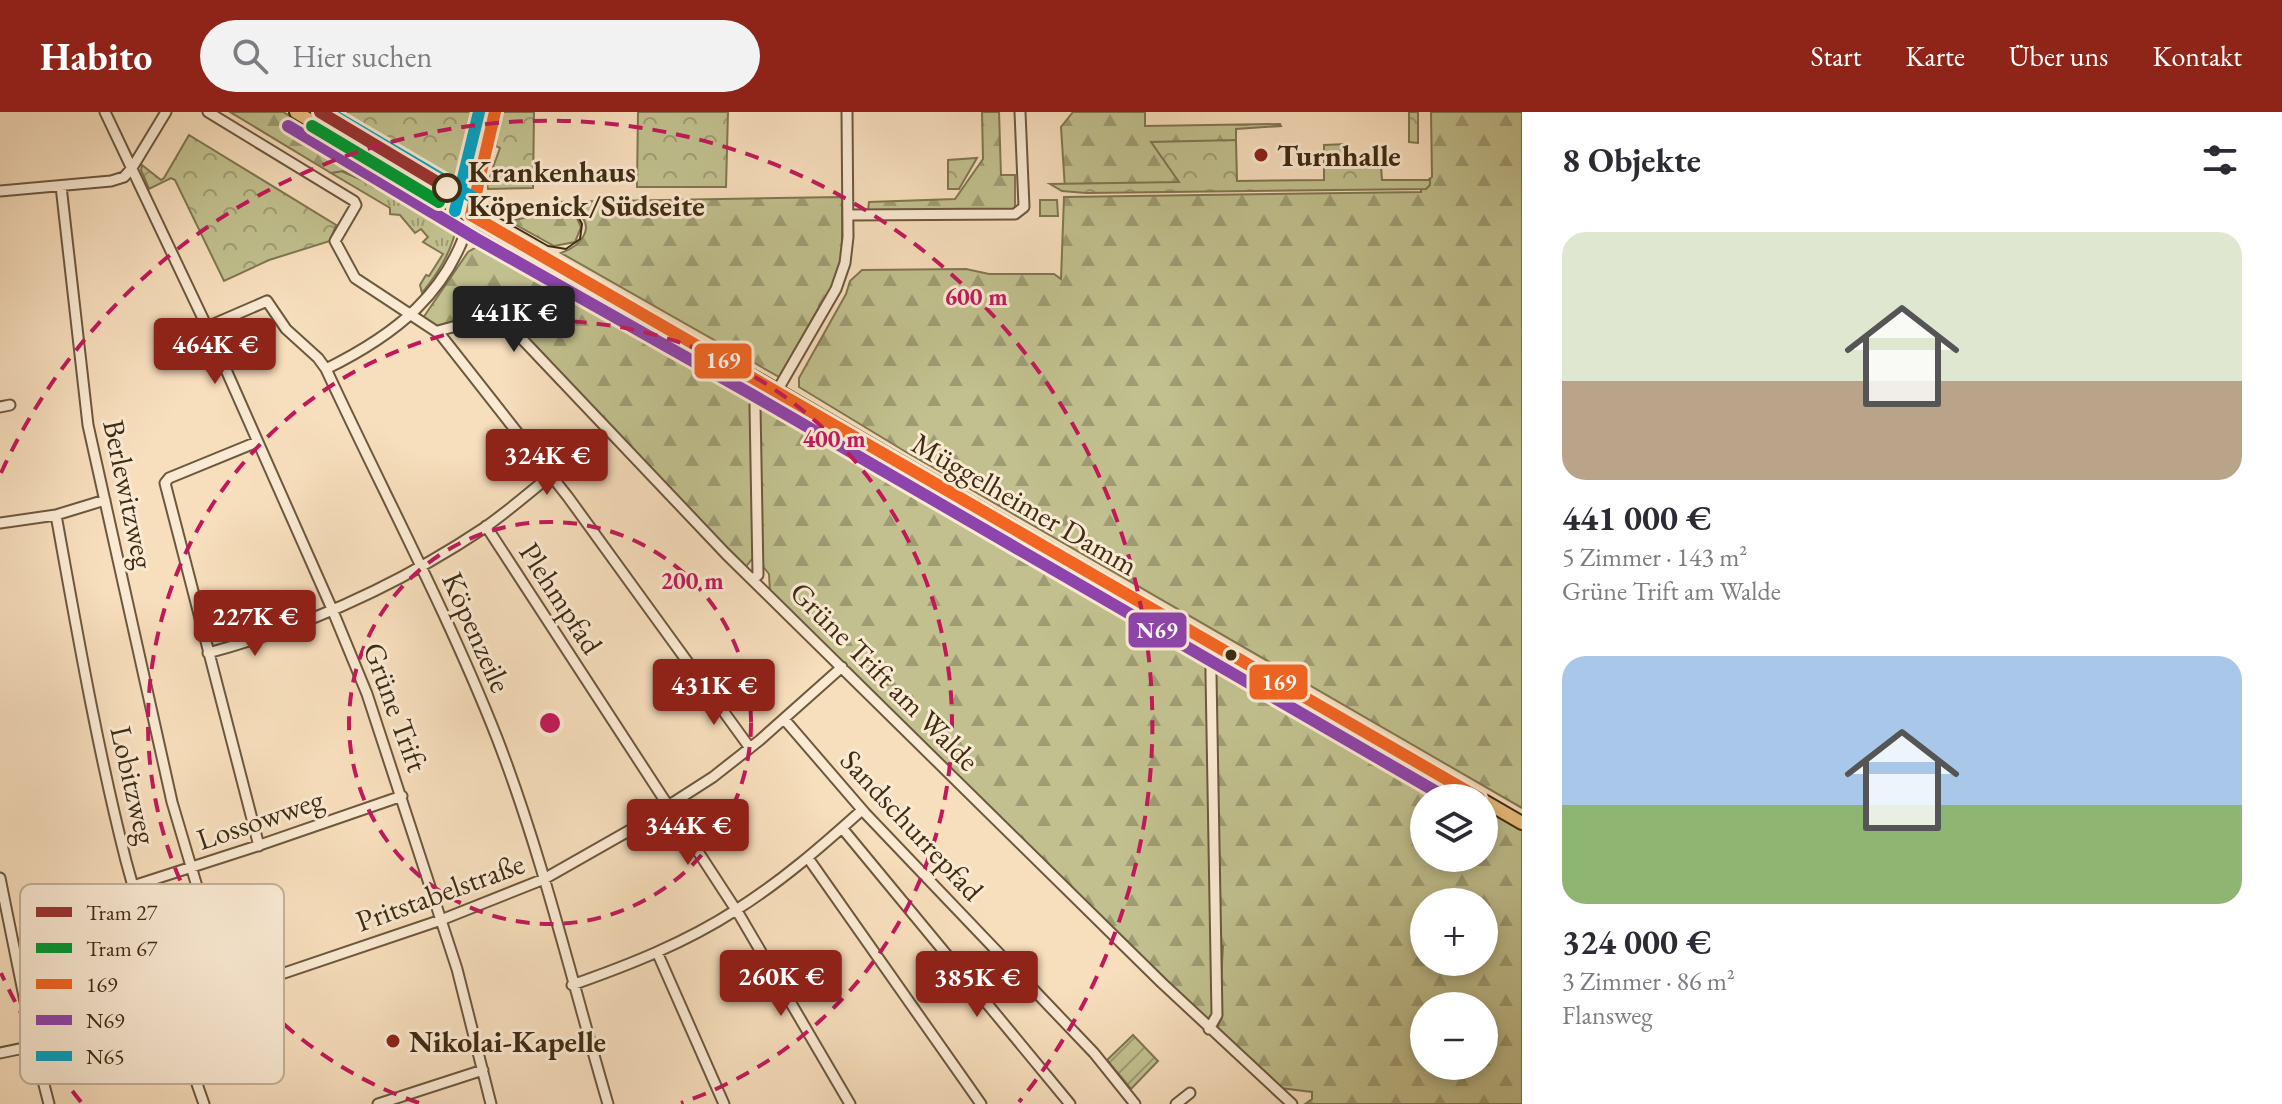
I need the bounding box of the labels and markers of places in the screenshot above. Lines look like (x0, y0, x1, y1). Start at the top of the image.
place label: Turnhalle (1277, 136, 1401, 175)
marker: Turnhalle (1252, 146, 1270, 164)
place label: Krankenhaus Köpenick/Südseite (468, 152, 705, 225)
marker: Krankenhaus Köpenick/Südseite (433, 174, 461, 202)
pin: 441K € (449, 286, 579, 354)
pin: 464K € (150, 318, 280, 386)
pin: 324K € (482, 429, 612, 497)
pin: 227K € (190, 590, 320, 658)
unlabelled marker (1223, 647, 1239, 663)
pin: 431K € (649, 659, 779, 727)
centre of rings (536, 709, 564, 737)
pin: 344K € (623, 799, 753, 867)
pin: 260K € (716, 950, 846, 1018)
pin: 385K € (912, 951, 1042, 1019)
place label: Nikolai-Kapelle (409, 1022, 606, 1061)
marker: Nikolai-Kapelle (384, 1032, 402, 1050)

